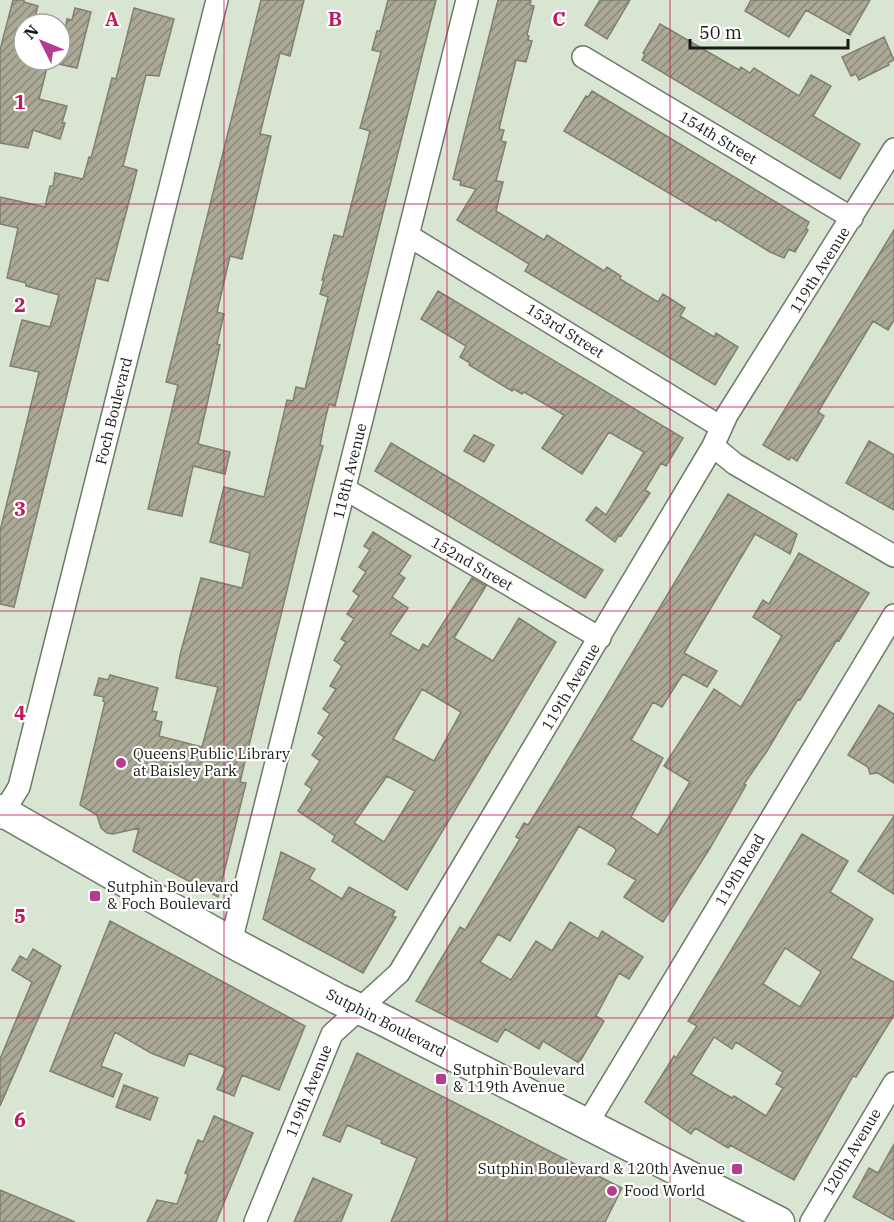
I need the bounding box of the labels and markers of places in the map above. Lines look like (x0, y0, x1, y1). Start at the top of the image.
place label: Queens Public Library at Baisley Park (133, 744, 290, 780)
marker: Queens Public Library at Baisley Park (114, 756, 128, 770)
place label: Sutphin Boulevard & Foch Boulevard (107, 877, 239, 913)
marker: Sutphin Boulevard & Foch Boulevard (88, 889, 102, 903)
place label: Sutphin Boulevard & 119th Avenue (453, 1060, 585, 1096)
marker: Sutphin Boulevard & 119th Avenue (434, 1072, 448, 1086)
place label: Sutphin Boulevard & 120th Avenue (478, 1159, 725, 1178)
marker: Sutphin Boulevard & 120th Avenue (730, 1162, 744, 1176)
place label: Food World (624, 1181, 705, 1200)
marker: Food World (605, 1184, 619, 1198)

